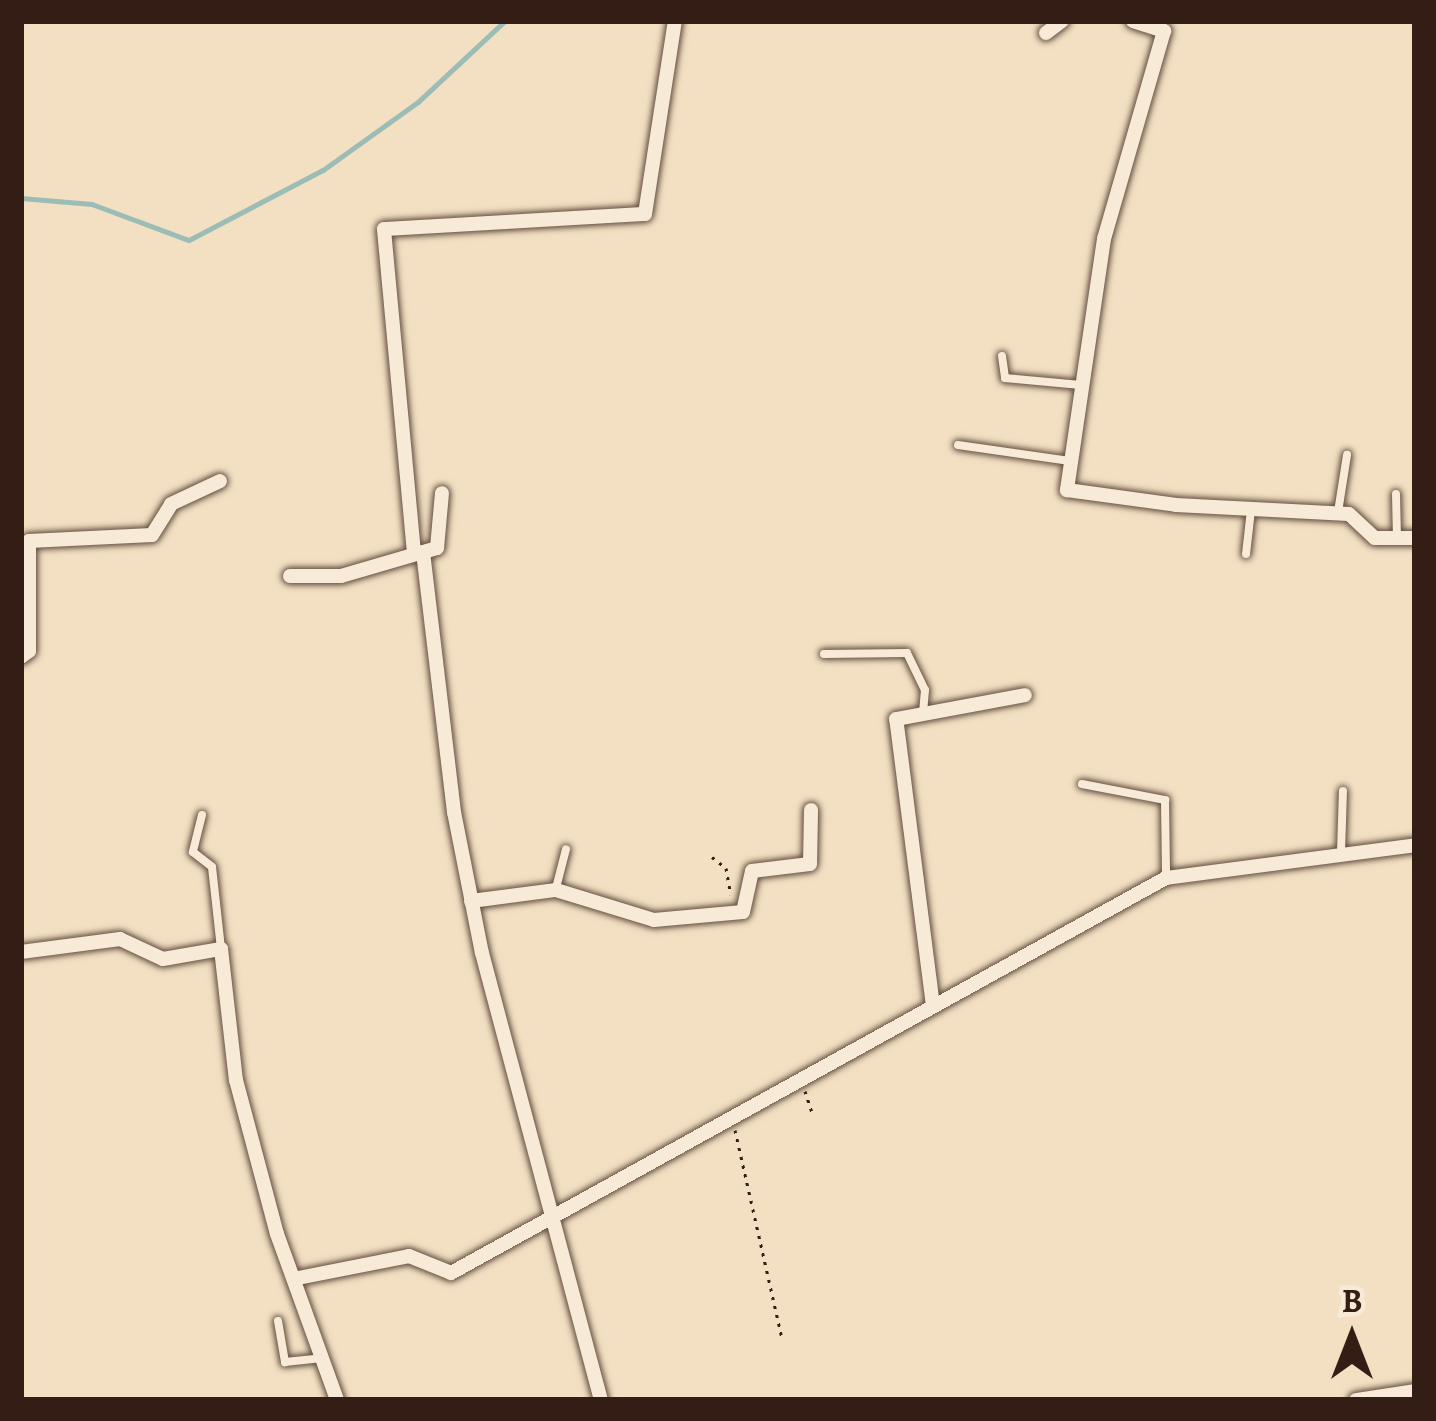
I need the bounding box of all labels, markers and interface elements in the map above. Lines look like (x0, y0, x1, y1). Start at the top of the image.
north arrow (1292, 1277, 1412, 1397)
text: B (1342, 1278, 1362, 1323)

